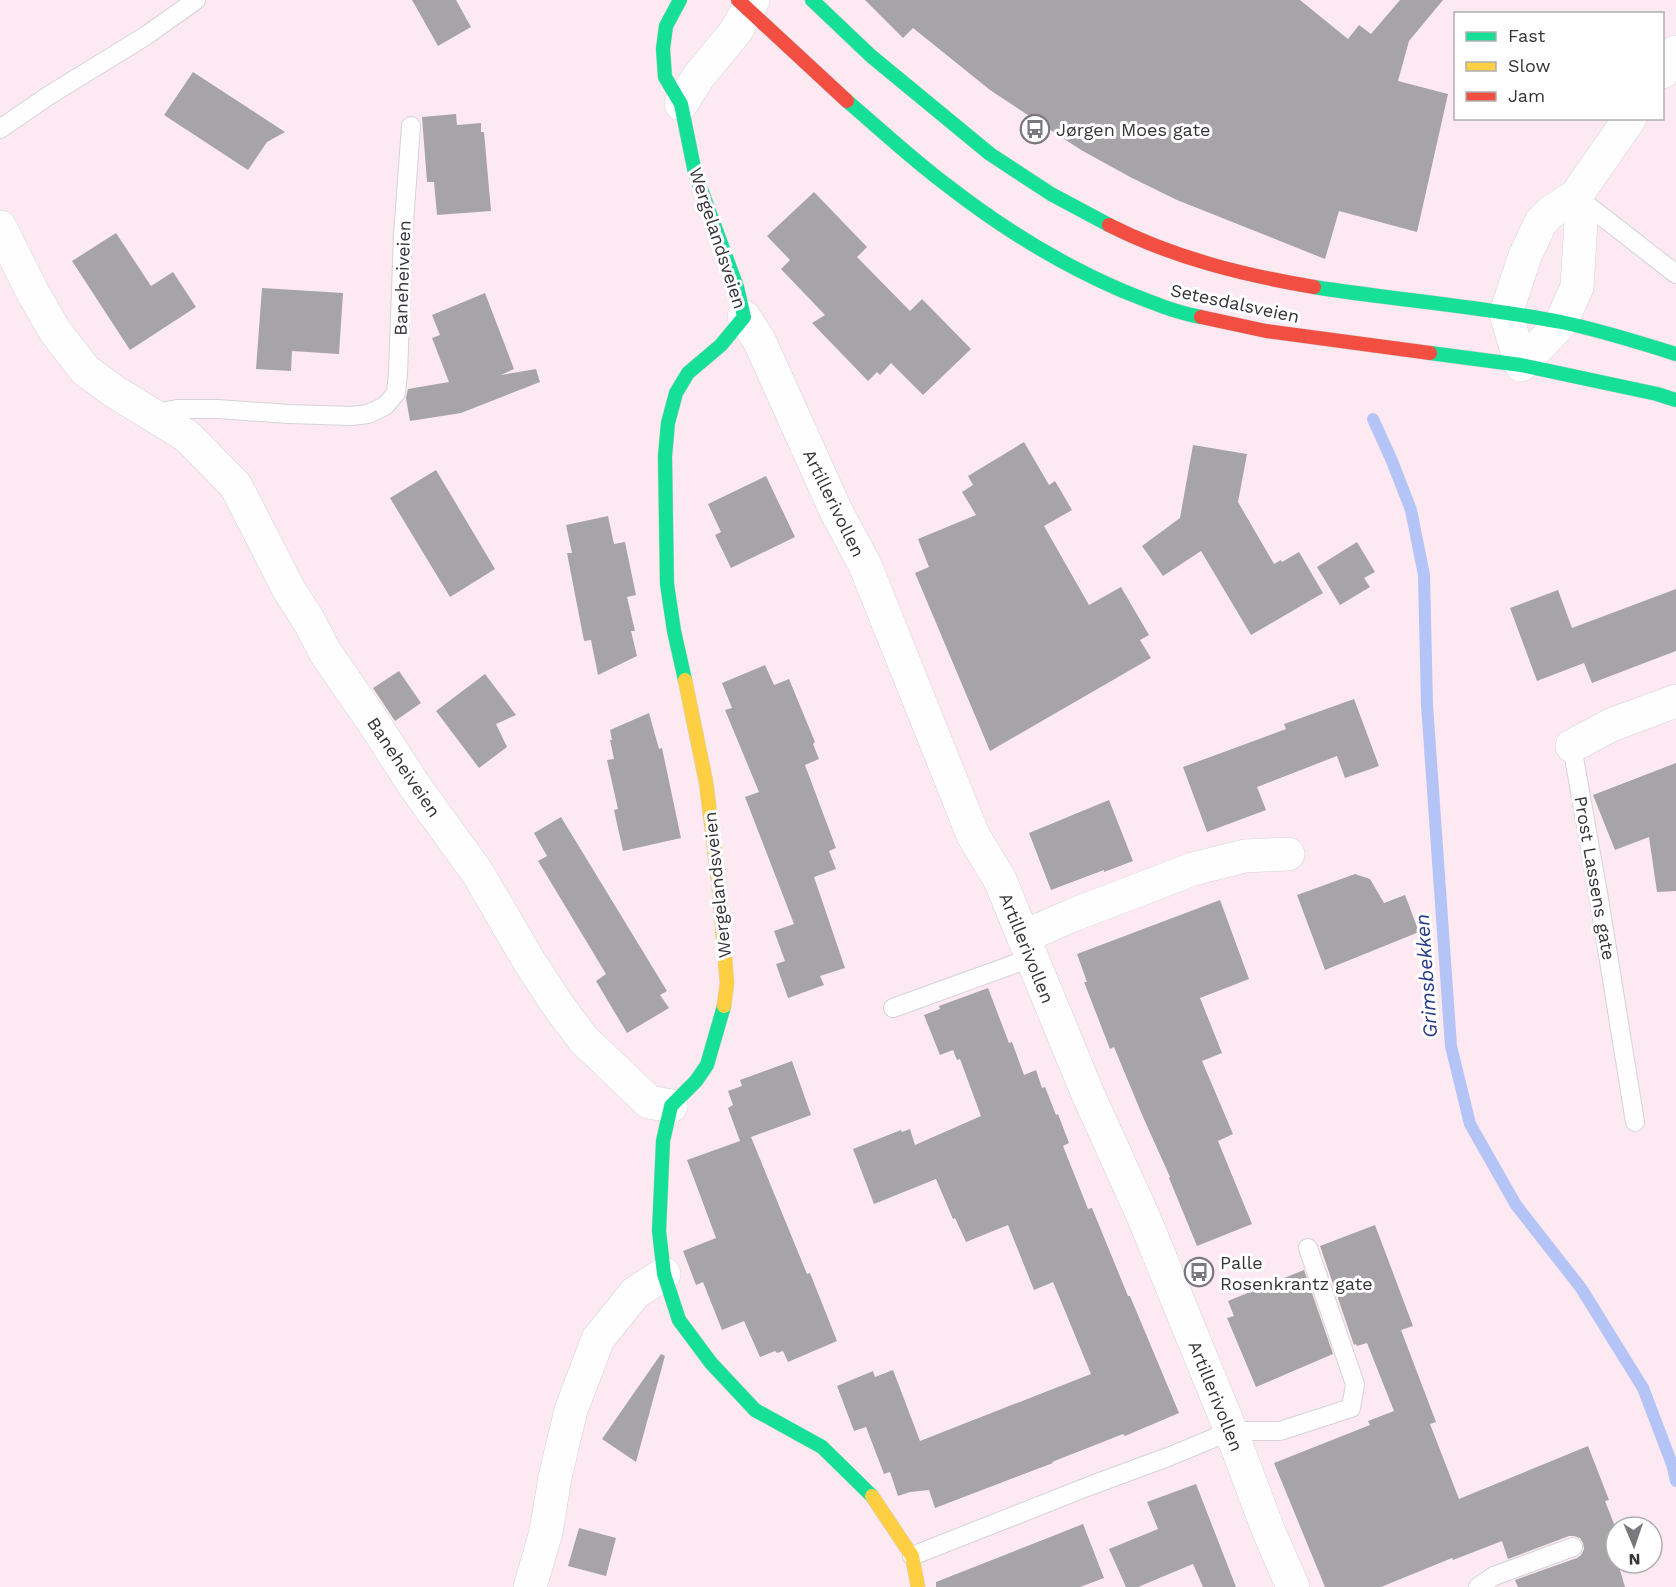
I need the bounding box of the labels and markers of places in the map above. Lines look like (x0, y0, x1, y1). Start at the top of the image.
bus stop icon: Jørgen Moes gate (1019, 113, 1051, 145)
place label: Jørgen Moes gate (1056, 119, 1210, 140)
place label: Palle Rosenkrantz gate (1220, 1252, 1373, 1294)
bus stop icon: Palle Rosenkrantz gate (1183, 1256, 1215, 1288)

